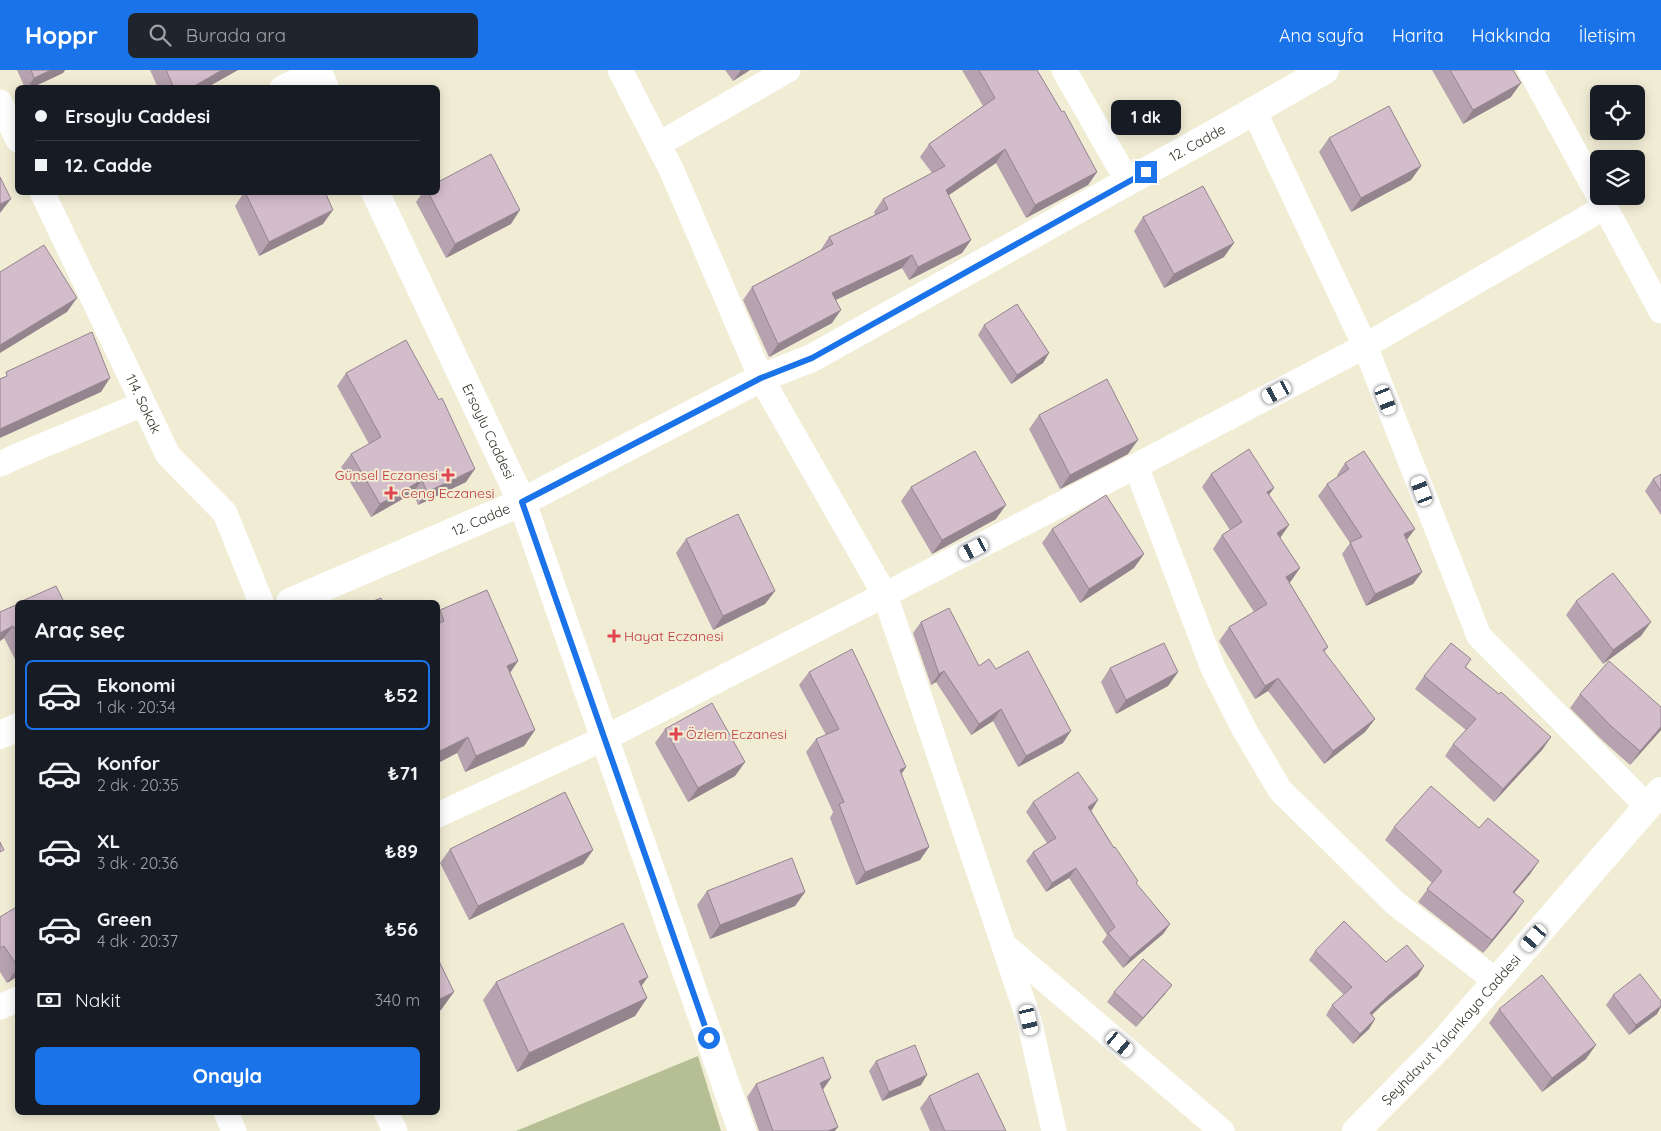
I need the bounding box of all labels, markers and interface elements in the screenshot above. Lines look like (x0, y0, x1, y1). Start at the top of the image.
search box (128, 13, 478, 58)
text: Hoppr (25, 20, 98, 50)
icon: search (146, 21, 174, 49)
text: Burada ara (186, 23, 286, 47)
text: Ana sayfa (1279, 24, 1364, 47)
text: Harita (1392, 24, 1444, 47)
text: Hakkında (1472, 24, 1551, 47)
text: İletişim (1579, 24, 1636, 47)
map controls (1590, 85, 1645, 205)
button: locate (1590, 85, 1645, 140)
callout: 1 dk (1111, 99, 1181, 134)
text: Ersoylu Caddesi (65, 104, 210, 128)
text: 1 dk (1131, 107, 1161, 127)
street label: 12. Cadde (1166, 120, 1229, 166)
button: layers (1590, 150, 1645, 205)
text: 12. Cadde (65, 153, 152, 177)
route end (1135, 161, 1157, 183)
street label: 114. Sokak (122, 371, 165, 437)
car (1260, 378, 1293, 406)
street label: Ersoylu Caddesi (458, 381, 519, 482)
car (1373, 383, 1398, 417)
place label: Günsel Eczanesi (335, 466, 438, 484)
marker: Günsel Eczanesi (442, 469, 454, 481)
car (1409, 474, 1434, 508)
place label: Ceng Eczanesi (401, 484, 495, 502)
marker: Ceng Eczanesi (385, 487, 397, 499)
street label: 12. Cadde (449, 499, 513, 540)
car (957, 536, 990, 562)
text: Araç seç (35, 616, 125, 644)
place label: Hayat Eczanesi (624, 627, 723, 645)
marker: Hayat Eczanesi (608, 630, 620, 642)
icon: car (37, 673, 82, 718)
text: Ekonomi (97, 673, 175, 697)
text: ₺52 (384, 683, 418, 707)
text: 1 dk · 20:34 (97, 697, 176, 717)
place label: Özlem Eczanesi (686, 725, 787, 743)
marker: Özlem Eczanesi (670, 728, 682, 740)
icon: car (37, 751, 82, 796)
text: Konfor (97, 751, 160, 775)
text: ₺71 (387, 761, 418, 785)
text: 2 dk · 20:35 (97, 775, 179, 795)
icon: car (37, 829, 82, 874)
text: XL (97, 829, 120, 853)
text: ₺89 (385, 839, 418, 863)
text: 3 dk · 20:36 (97, 853, 178, 873)
icon: car (37, 907, 82, 952)
text: Green (97, 907, 152, 931)
text: ₺56 (385, 917, 418, 941)
car (1518, 922, 1549, 954)
text: 4 dk · 20:37 (97, 931, 178, 951)
street label: Şeyhdavut Yalçınkaya Caddesi (1378, 950, 1524, 1109)
icon: cash (35, 986, 63, 1014)
text: Nakit (75, 988, 121, 1012)
text: 340 m (375, 990, 420, 1010)
car (1018, 1004, 1039, 1036)
route start (698, 1027, 720, 1049)
car (1103, 1029, 1136, 1059)
button: Onayla (35, 1047, 420, 1105)

